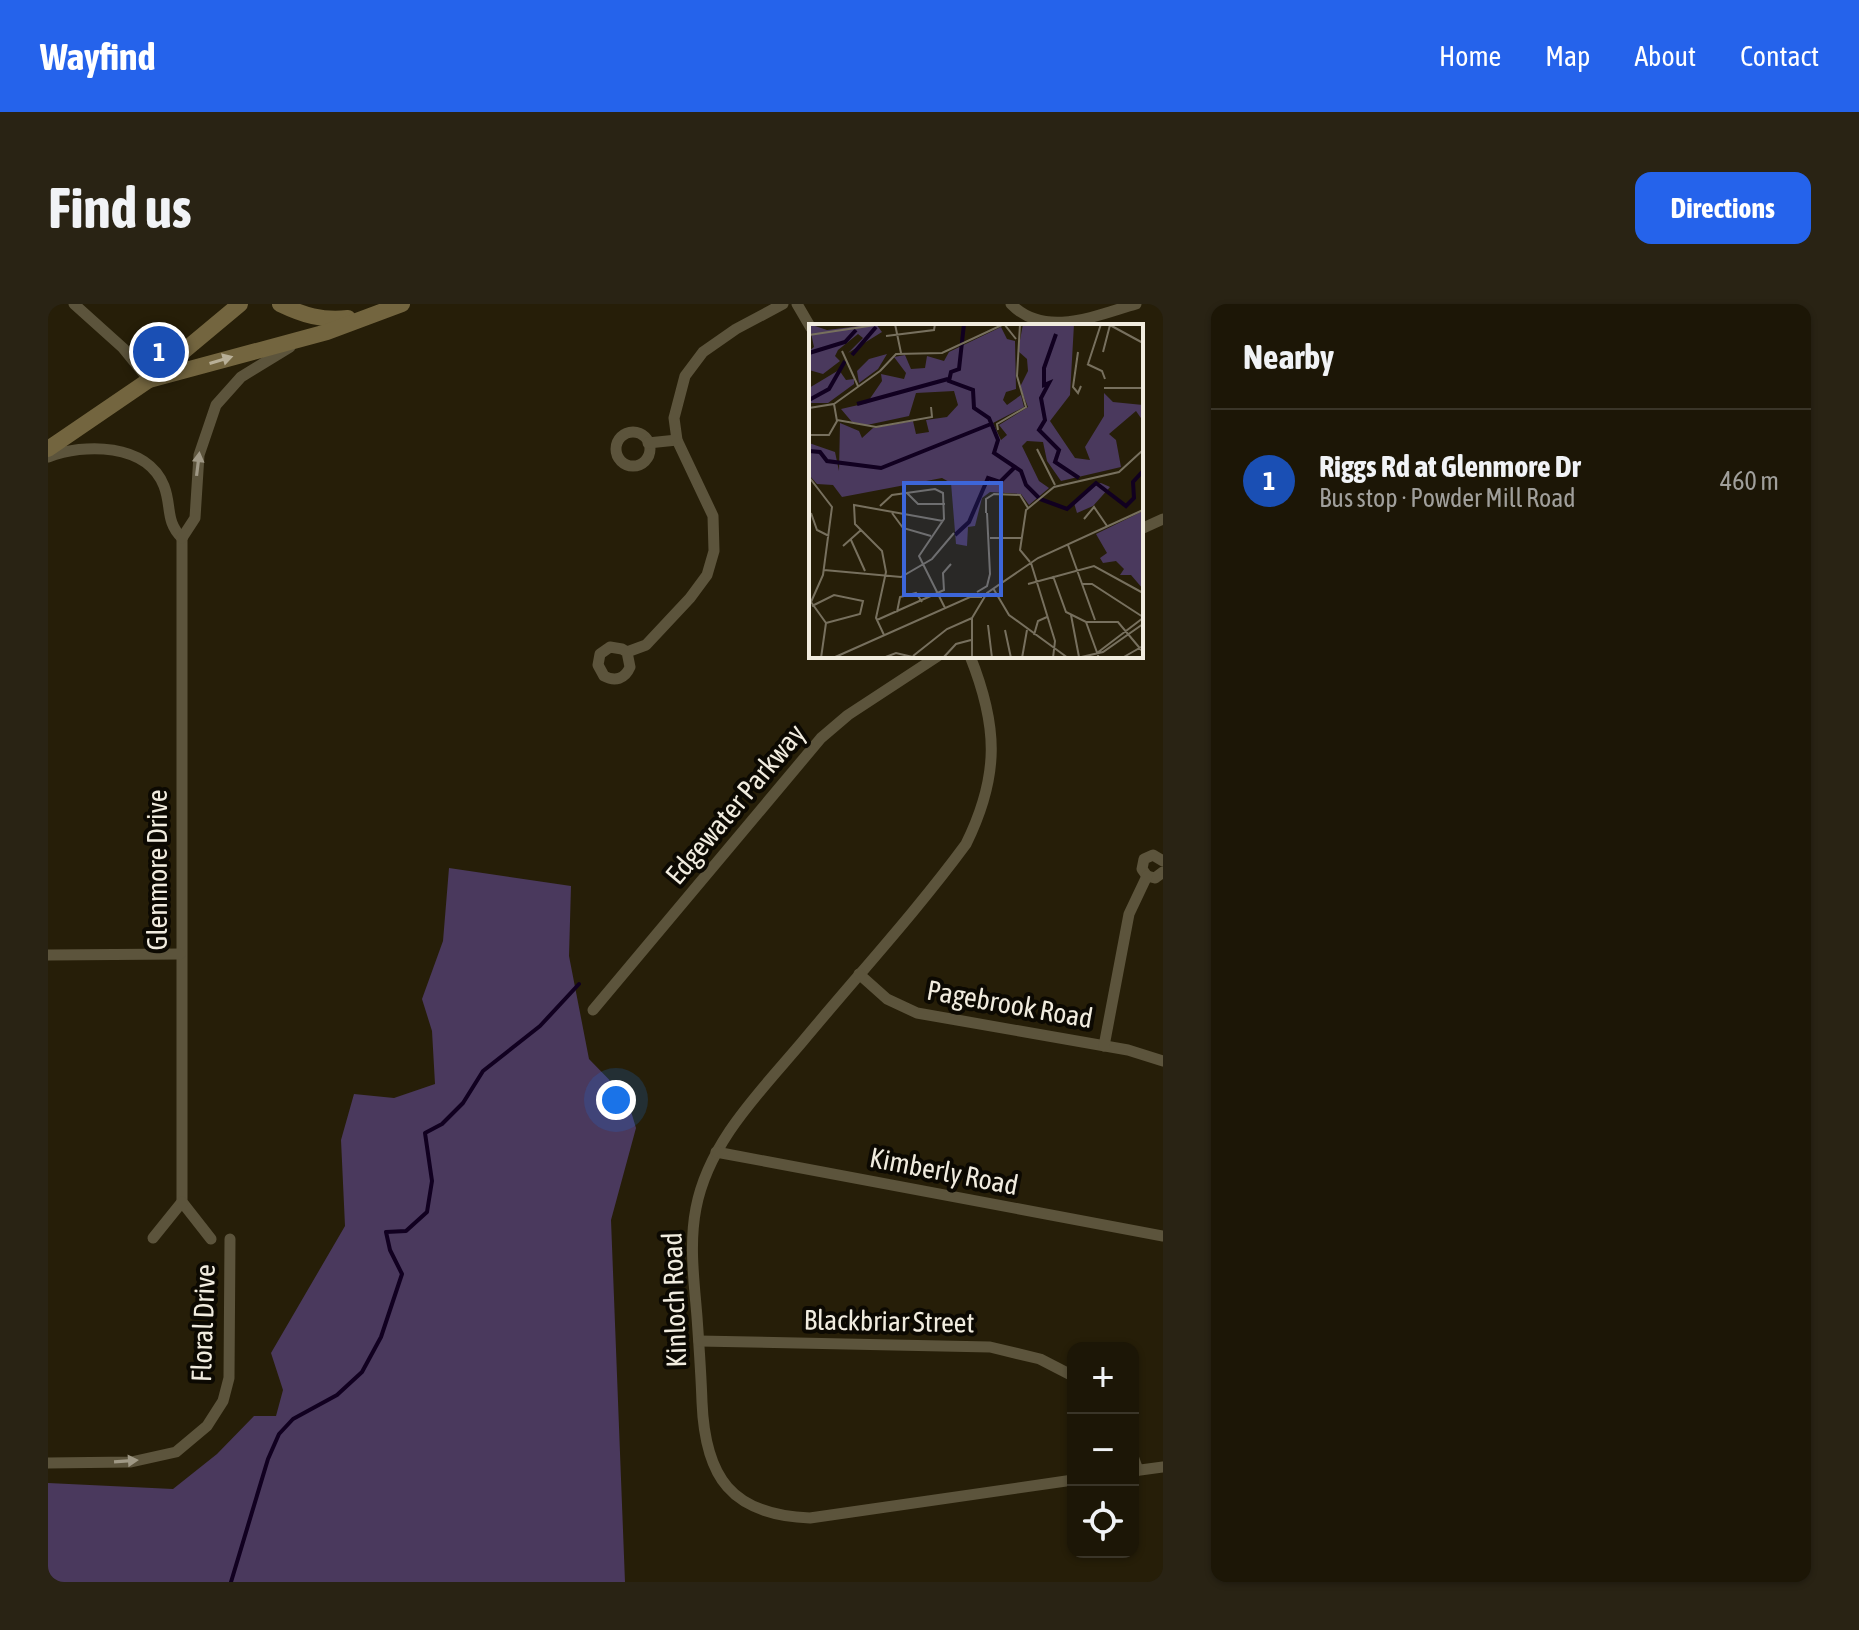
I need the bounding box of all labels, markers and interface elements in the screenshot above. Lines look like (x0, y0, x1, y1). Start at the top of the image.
text: Wayfind (40, 35, 155, 78)
text: Home (1439, 40, 1501, 72)
text: Map (1545, 40, 1590, 72)
text: About (1634, 40, 1696, 72)
text: Contact (1740, 40, 1819, 72)
button: Directions (1635, 172, 1811, 244)
text: Find us (48, 176, 192, 240)
pin: 1 (133, 322, 185, 382)
inset map (809, 324, 1143, 658)
text: Nearby (1243, 337, 1334, 376)
one-way arrow (209, 353, 233, 366)
text: Riggs Rd at Glenmore Dr (1319, 449, 1580, 483)
one-way arrow (192, 451, 205, 476)
text: 1 (1263, 466, 1275, 496)
text: 460 m (1720, 466, 1779, 496)
text: Bus stop · Powder Mill Road (1319, 483, 1576, 513)
street label: Edgewater Parkway (659, 718, 811, 890)
street label: Glenmore Drive (141, 790, 173, 950)
street label: Pagebrook Road (925, 974, 1095, 1034)
your location (596, 1080, 636, 1120)
street label: Kimberly Road (867, 1141, 1021, 1201)
street label: Kinloch Road (656, 1232, 692, 1368)
street label: Floral Drive (185, 1264, 221, 1382)
street label: Blackbriar Street (803, 1304, 975, 1338)
map controls (1067, 1342, 1139, 1558)
button: + (1067, 1342, 1139, 1414)
button: − (1067, 1414, 1139, 1486)
one-way arrow (114, 1454, 139, 1467)
button: locate (1067, 1486, 1139, 1558)

